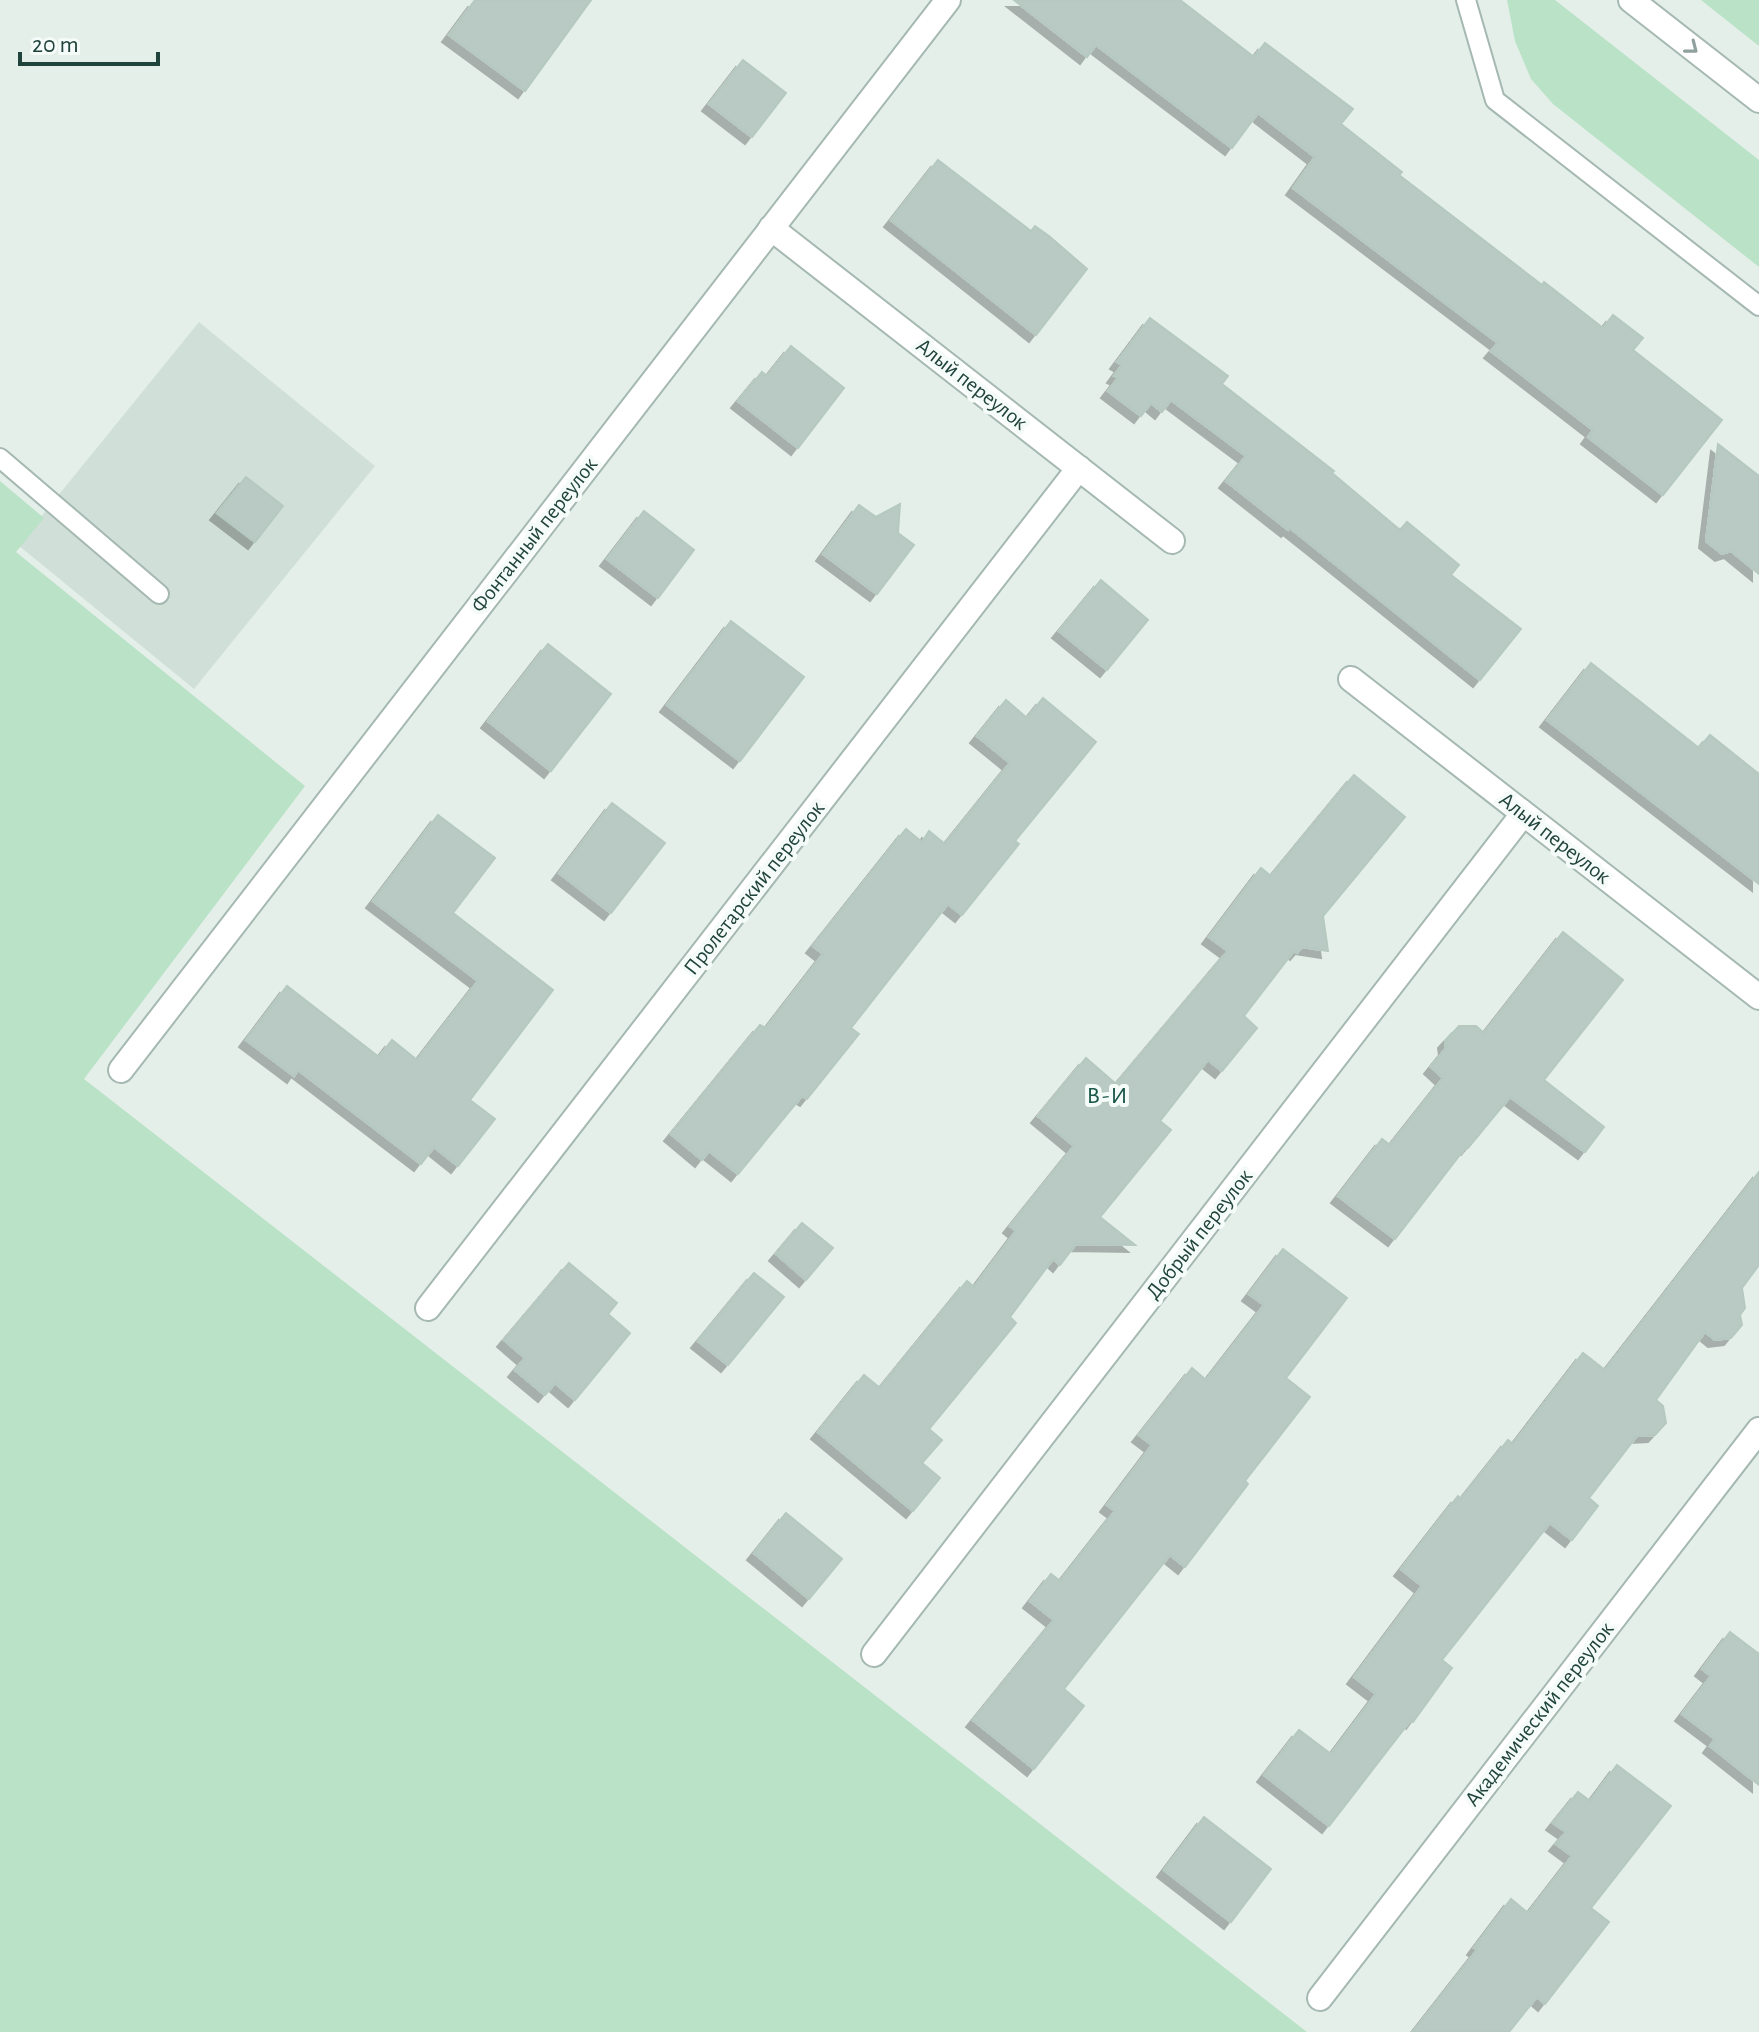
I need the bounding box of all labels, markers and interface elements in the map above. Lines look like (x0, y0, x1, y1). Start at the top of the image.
scale bar (20, 16, 158, 66)
text: 20 m (32, 33, 79, 57)
one-way arrow (1683, 38, 1698, 52)
street label: Алый переулок (912, 334, 1032, 434)
street label: Фонтанный переулок (467, 453, 601, 617)
street label: Алый переулок (1495, 788, 1615, 888)
street label: Пролетарский переулок (680, 797, 828, 979)
district label: В-И (1086, 1084, 1130, 1108)
street label: Добрый переулок (1142, 1165, 1256, 1303)
street label: Академический переулок (1460, 1618, 1618, 1810)

